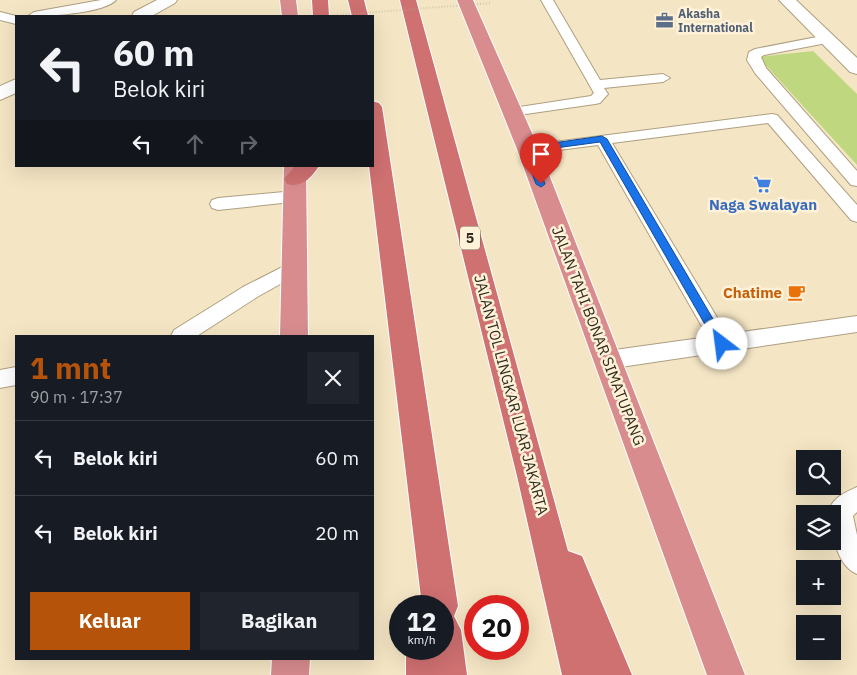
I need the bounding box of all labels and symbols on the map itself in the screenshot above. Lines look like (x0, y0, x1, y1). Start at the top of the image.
place label: Akasha International (678, 6, 753, 35)
office icon: Akasha International (654, 11, 674, 31)
pin (520, 133, 562, 184)
supermarket icon: Naga Swalayan (753, 174, 773, 194)
place label: Naga Swalayan (709, 195, 817, 214)
street label: JALAN TAHI BONAR SIMATUPANG (548, 224, 649, 448)
road number: 5 (460, 227, 480, 250)
street label: JALAN TOL LINGKAR LUAR JAKARTA (470, 273, 553, 518)
place label: Chatime (723, 283, 782, 302)
cafe icon: Chatime (786, 283, 806, 303)
position arrow (695, 317, 747, 369)
speed limit sign: 20 (464, 595, 529, 660)

